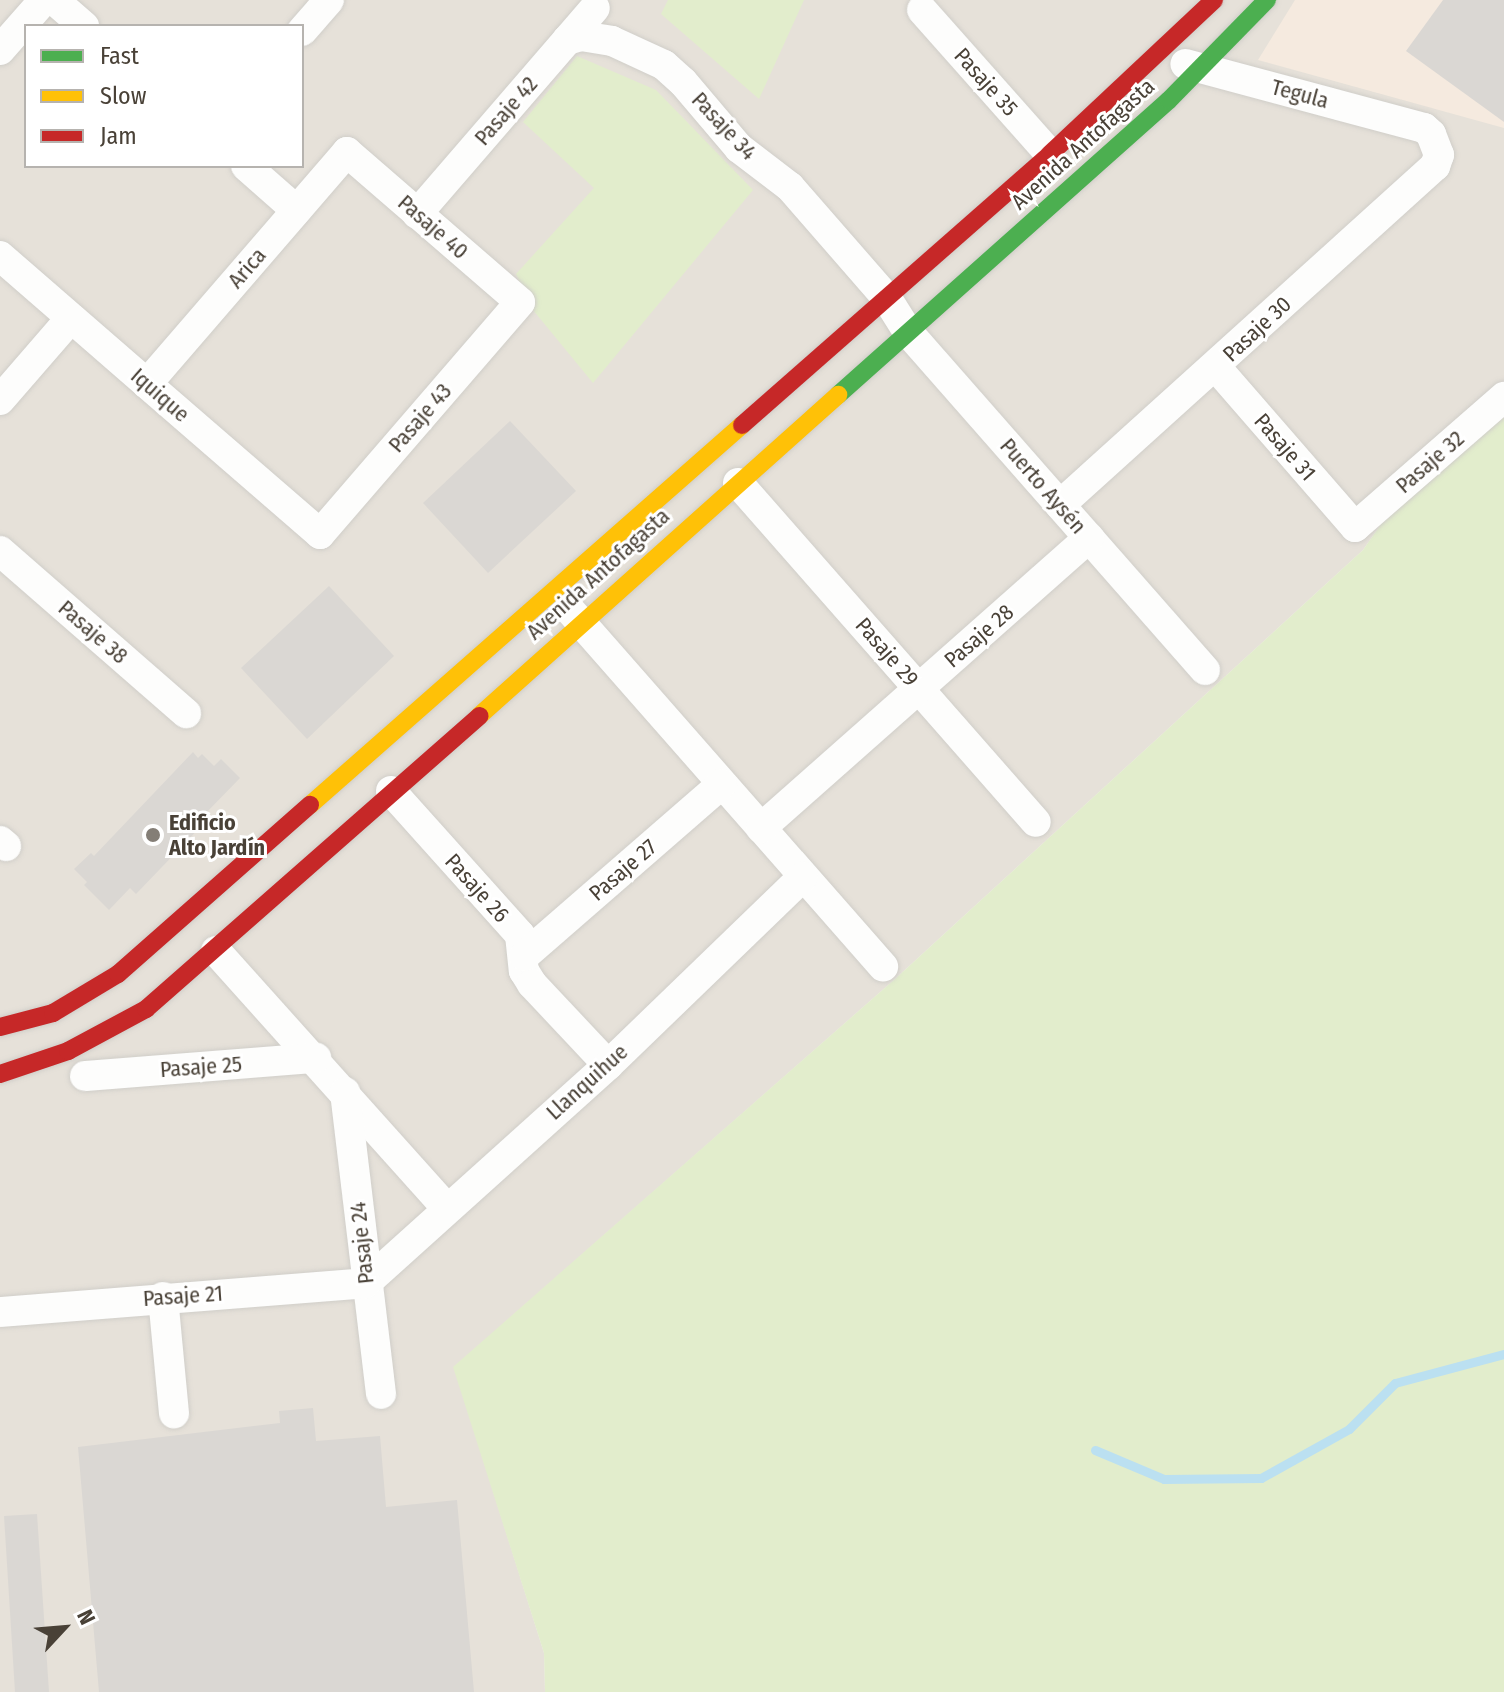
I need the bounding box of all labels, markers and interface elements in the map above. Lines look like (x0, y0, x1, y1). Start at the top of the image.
legend (24, 24, 304, 168)
text: Fast (100, 42, 139, 70)
street label: Pasaje 35 (949, 43, 1023, 121)
street label: Pasaje 42 (469, 71, 543, 151)
street label: Avenida Antofagasta (1006, 73, 1160, 215)
street label: Tegula (1269, 74, 1331, 114)
text: Slow (100, 82, 146, 110)
street label: Pasaje 34 (686, 87, 762, 165)
text: Jam (100, 122, 137, 150)
street label: Pasaje 40 (392, 189, 474, 265)
street label: Arica (222, 242, 272, 294)
street label: Pasaje 30 (1217, 291, 1297, 367)
street label: Iquique (125, 362, 195, 428)
street label: Pasaje 43 (383, 378, 457, 458)
street label: Pasaje 31 (1249, 408, 1321, 486)
street label: Pasaje 32 (1390, 425, 1470, 499)
street label: Puerto Aysén (994, 433, 1092, 539)
street label: Avenida Antofagasta (521, 503, 675, 645)
street label: Pasaje 38 (53, 595, 133, 669)
street label: Pasaje 28 (939, 599, 1019, 673)
street label: Pasaje 29 (850, 612, 924, 692)
place label: Edificio Alto Jardín (169, 809, 265, 860)
marker: Edificio Alto Jardín (144, 826, 162, 844)
street label: Pasaje 27 (584, 834, 662, 906)
street label: Pasaje 26 (439, 848, 515, 928)
street label: Llanquihue (541, 1039, 633, 1125)
street label: Pasaje 25 (159, 1051, 243, 1083)
street label: Pasaje 24 (345, 1201, 379, 1285)
street label: Pasaje 21 (142, 1280, 224, 1312)
north arrow (24, 1588, 104, 1668)
text: N (71, 1605, 101, 1629)

